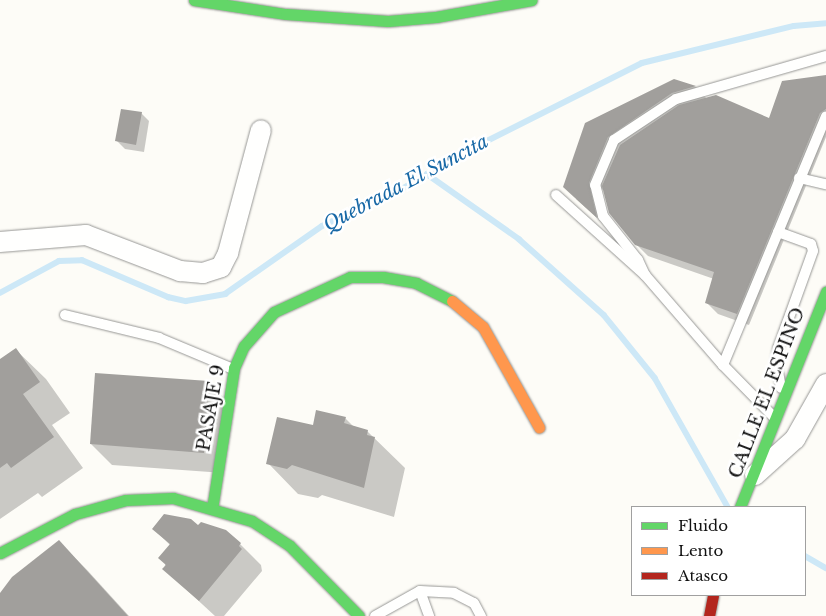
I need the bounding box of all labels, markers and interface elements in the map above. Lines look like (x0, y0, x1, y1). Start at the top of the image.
water label: Quebrada El Suncita (319, 130, 493, 236)
street label: CALLE EL ESPINO (724, 304, 810, 482)
street label: PASAJE 9 (193, 363, 229, 453)
legend (631, 506, 806, 596)
text: Fluido (678, 516, 728, 535)
text: Lento (678, 541, 723, 560)
text: Atasco (678, 566, 728, 585)

